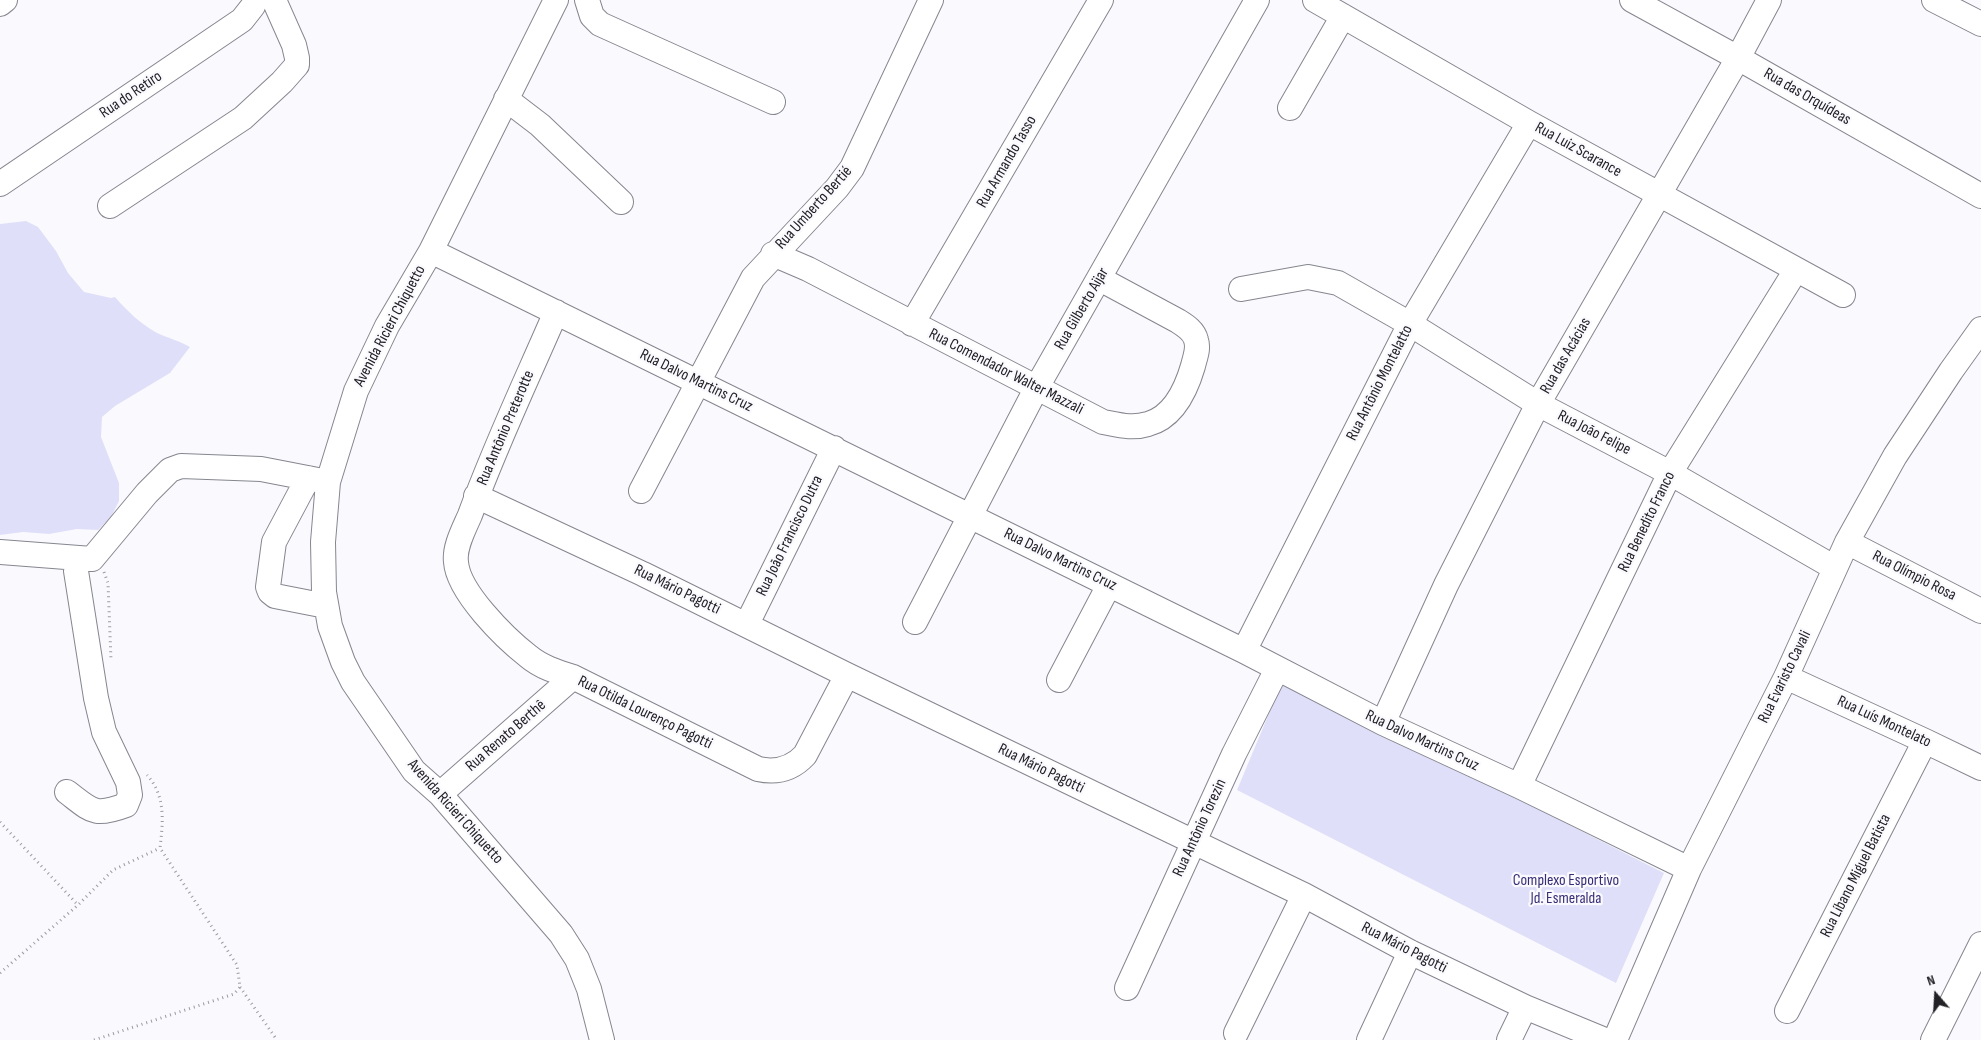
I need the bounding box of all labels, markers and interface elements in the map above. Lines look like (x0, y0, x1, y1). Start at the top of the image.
street label: Rua das Orquídeas (1760, 64, 1854, 130)
street label: Rua do Retiro (96, 67, 166, 123)
street label: Rua Armando Tasso (973, 113, 1041, 211)
street label: Rua Luiz Scarance (1531, 118, 1625, 182)
street label: Rua Umberto Bertié (772, 162, 856, 254)
street label: Avenida Ricieri Chiquetto (350, 262, 430, 390)
street label: Rua Gilberto Aijar (1051, 264, 1113, 354)
street label: Rua das Acácias (1537, 315, 1595, 397)
street label: Rua Antônio Montelatto (1343, 322, 1417, 444)
street label: Rua Comendador Walter Mazzali (925, 325, 1087, 419)
street label: Rua Dalvo Martins Cruz (636, 345, 756, 417)
street label: Rua Antônio Preterotte (473, 368, 539, 488)
street label: Rua João Felipe (1554, 406, 1634, 460)
street label: Rua Benedito Franco (1614, 469, 1680, 575)
street label: Rua João Francisco Dutra (752, 472, 828, 600)
street label: Rua Dalvo Martins Cruz (1000, 524, 1120, 596)
street label: Rua Olímpio Rosa (1869, 547, 1959, 605)
street label: Rua Mário Pagotti (631, 561, 723, 619)
street label: Rua Evaristo Cavali (1754, 628, 1816, 726)
street label: Rua Otilda Lourenço Pagotti (575, 672, 715, 754)
street label: Rua Luís Montelato (1834, 692, 1934, 752)
street label: Rua Renato Berthê (462, 696, 550, 776)
street label: Rua Dalvo Martins Cruz (1362, 706, 1482, 776)
street label: Rua Mário Pagotti (995, 740, 1087, 798)
street label: Avenida Ricieri Chiquetto (403, 756, 507, 868)
street label: Rua Antônio Torezin (1169, 776, 1231, 880)
street label: Rua Líbano Miguel Batista (1817, 811, 1895, 941)
park label: Complexo Esportivo Jd. Esmeralda (1513, 871, 1619, 909)
street label: Rua Mário Pagotti (1358, 918, 1450, 978)
north arrow (1911, 970, 1961, 1020)
text: N (1925, 971, 1937, 990)

